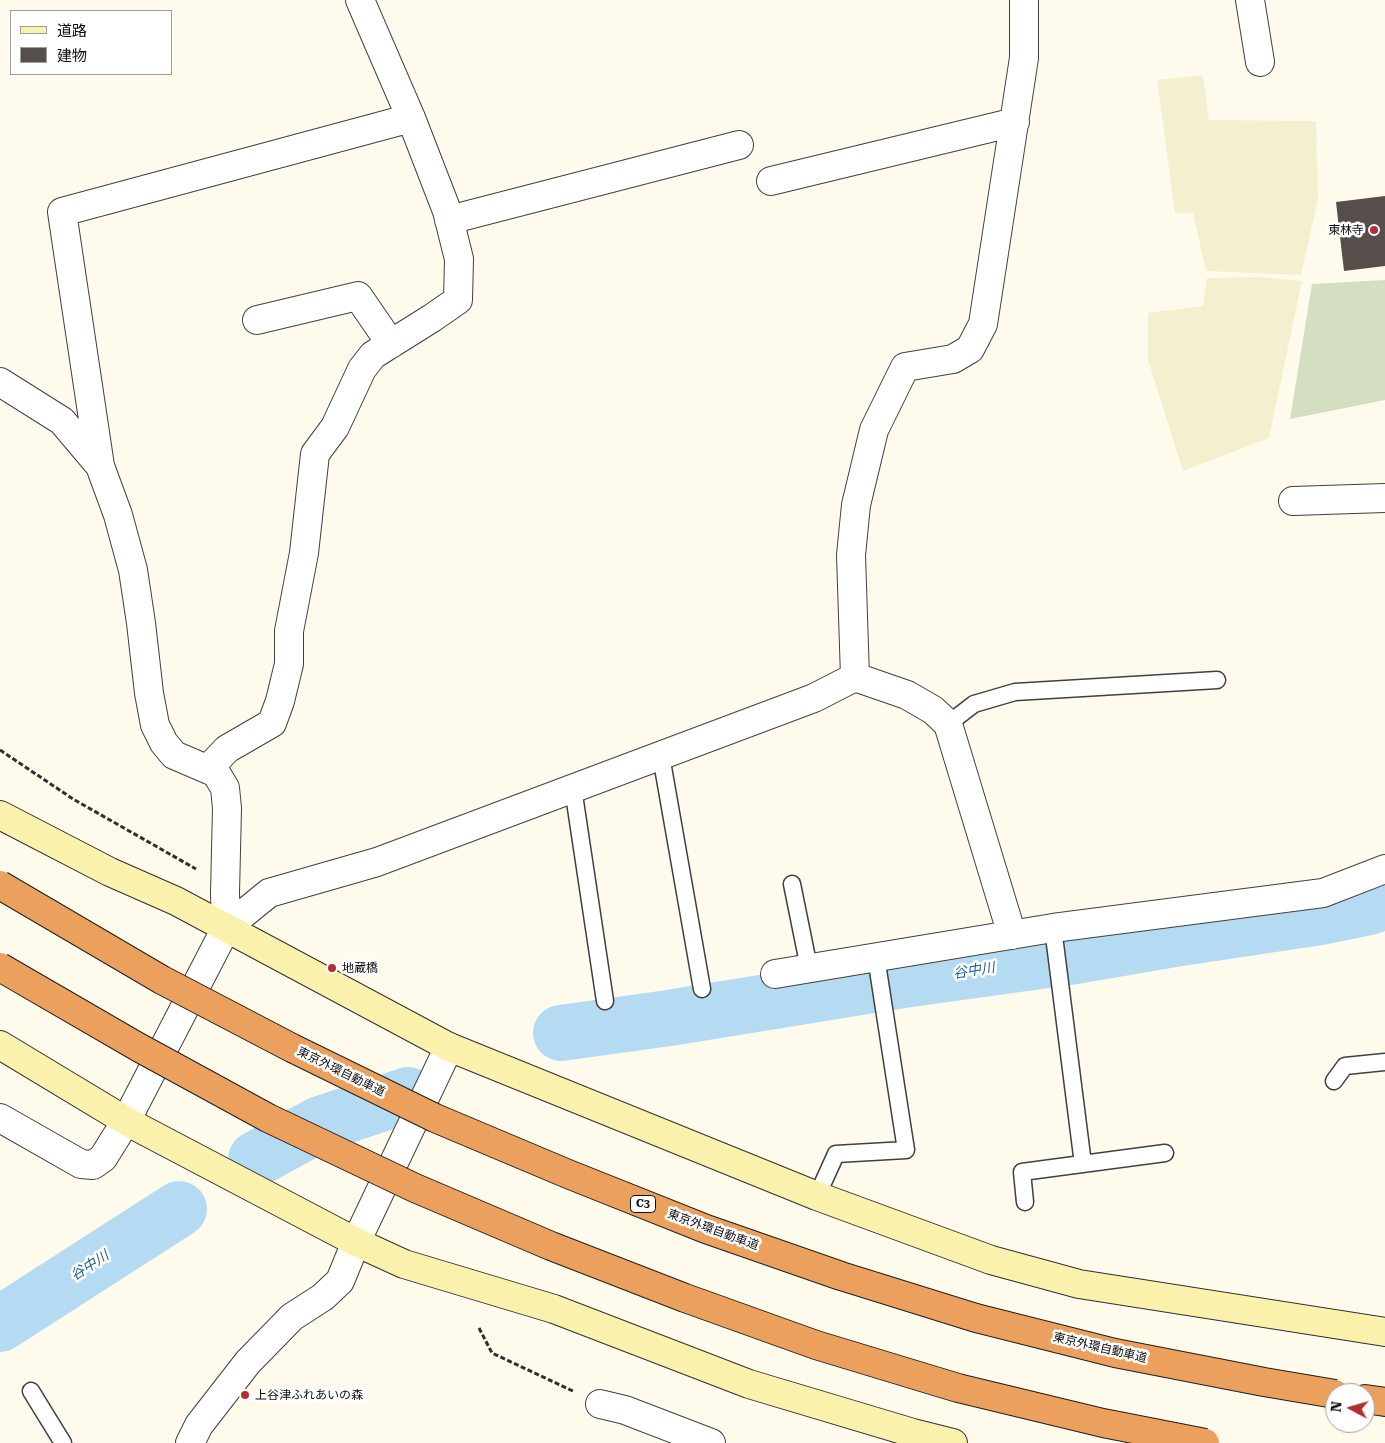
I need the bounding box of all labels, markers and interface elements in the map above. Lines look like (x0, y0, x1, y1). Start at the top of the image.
legend (10, 10, 172, 75)
text: 道路 (57, 22, 87, 40)
text: 建物 (57, 47, 87, 65)
place label: 東林寺 (1328, 223, 1364, 237)
marker: 東林寺 (1368, 224, 1380, 236)
water label: 谷中川 (952, 959, 996, 983)
place label: 地蔵橋 (342, 961, 378, 975)
marker: 地蔵橋 (326, 962, 338, 974)
street label: 東京外環自動車道 (295, 1044, 387, 1100)
road number: C3 (630, 1196, 656, 1212)
street label: 東京外環自動車道 (665, 1207, 761, 1253)
water label: 谷中川 (68, 1248, 112, 1284)
street label: 東京外環自動車道 (1052, 1330, 1148, 1366)
north arrow (1325, 1383, 1375, 1433)
place label: 上谷津ふれあいの森 (255, 1388, 363, 1402)
marker: 上谷津ふれあいの森 (239, 1389, 251, 1401)
text: N (1328, 1400, 1345, 1413)

